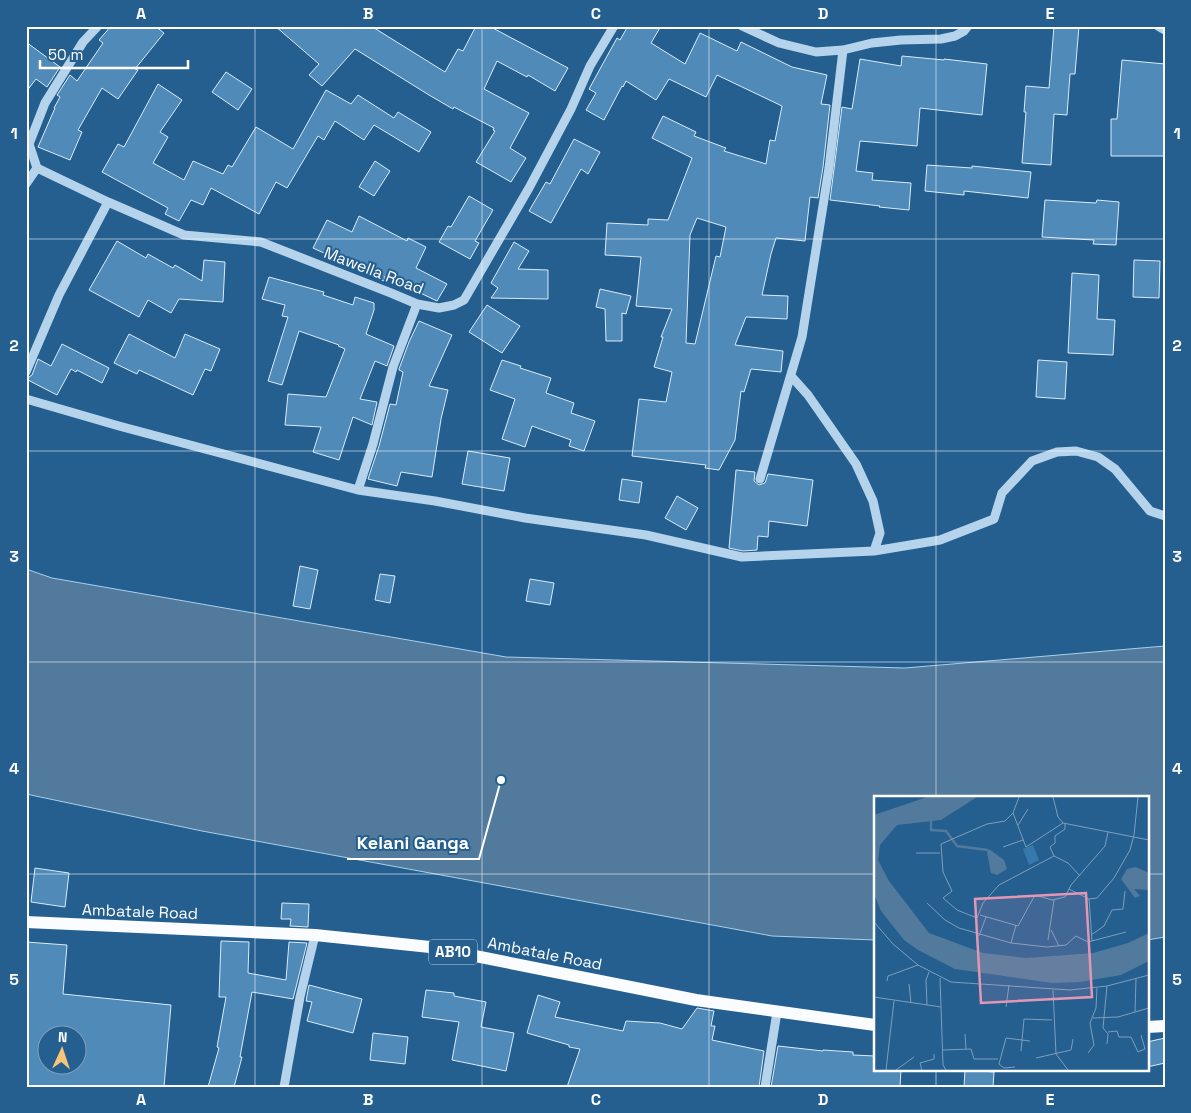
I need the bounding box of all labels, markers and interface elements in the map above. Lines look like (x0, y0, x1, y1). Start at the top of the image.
text: A (136, 3, 146, 24)
text: B (363, 3, 373, 24)
text: C (591, 3, 601, 24)
text: D (818, 3, 828, 24)
text: E (1046, 3, 1055, 24)
scale bar (40, 38, 188, 70)
text: 50 m (48, 45, 83, 64)
text: 1 (10, 123, 18, 144)
text: 1 (1173, 123, 1181, 144)
street label: Mawella Road (321, 242, 427, 299)
text: 2 (9, 335, 19, 356)
text: 2 (1172, 335, 1182, 356)
text: 3 (9, 546, 19, 567)
text: 3 (1172, 546, 1182, 567)
text: 4 (9, 758, 19, 779)
text: 4 (1172, 758, 1182, 779)
inset map (874, 796, 1148, 1070)
callout: Kelani Ganga (347, 826, 479, 859)
text: Kelani Ganga (357, 831, 470, 854)
street label: Ambatale Road (82, 899, 198, 924)
street label: Ambatale Road (486, 932, 604, 975)
road number: AB10 (429, 940, 477, 964)
text: 5 (9, 969, 19, 990)
text: 5 (1172, 969, 1182, 990)
north arrow (38, 1026, 88, 1076)
text: N (58, 1028, 68, 1046)
text: A (136, 1089, 146, 1110)
text: B (363, 1089, 373, 1110)
text: C (591, 1089, 601, 1110)
text: D (818, 1089, 828, 1110)
text: E (1046, 1089, 1055, 1110)

